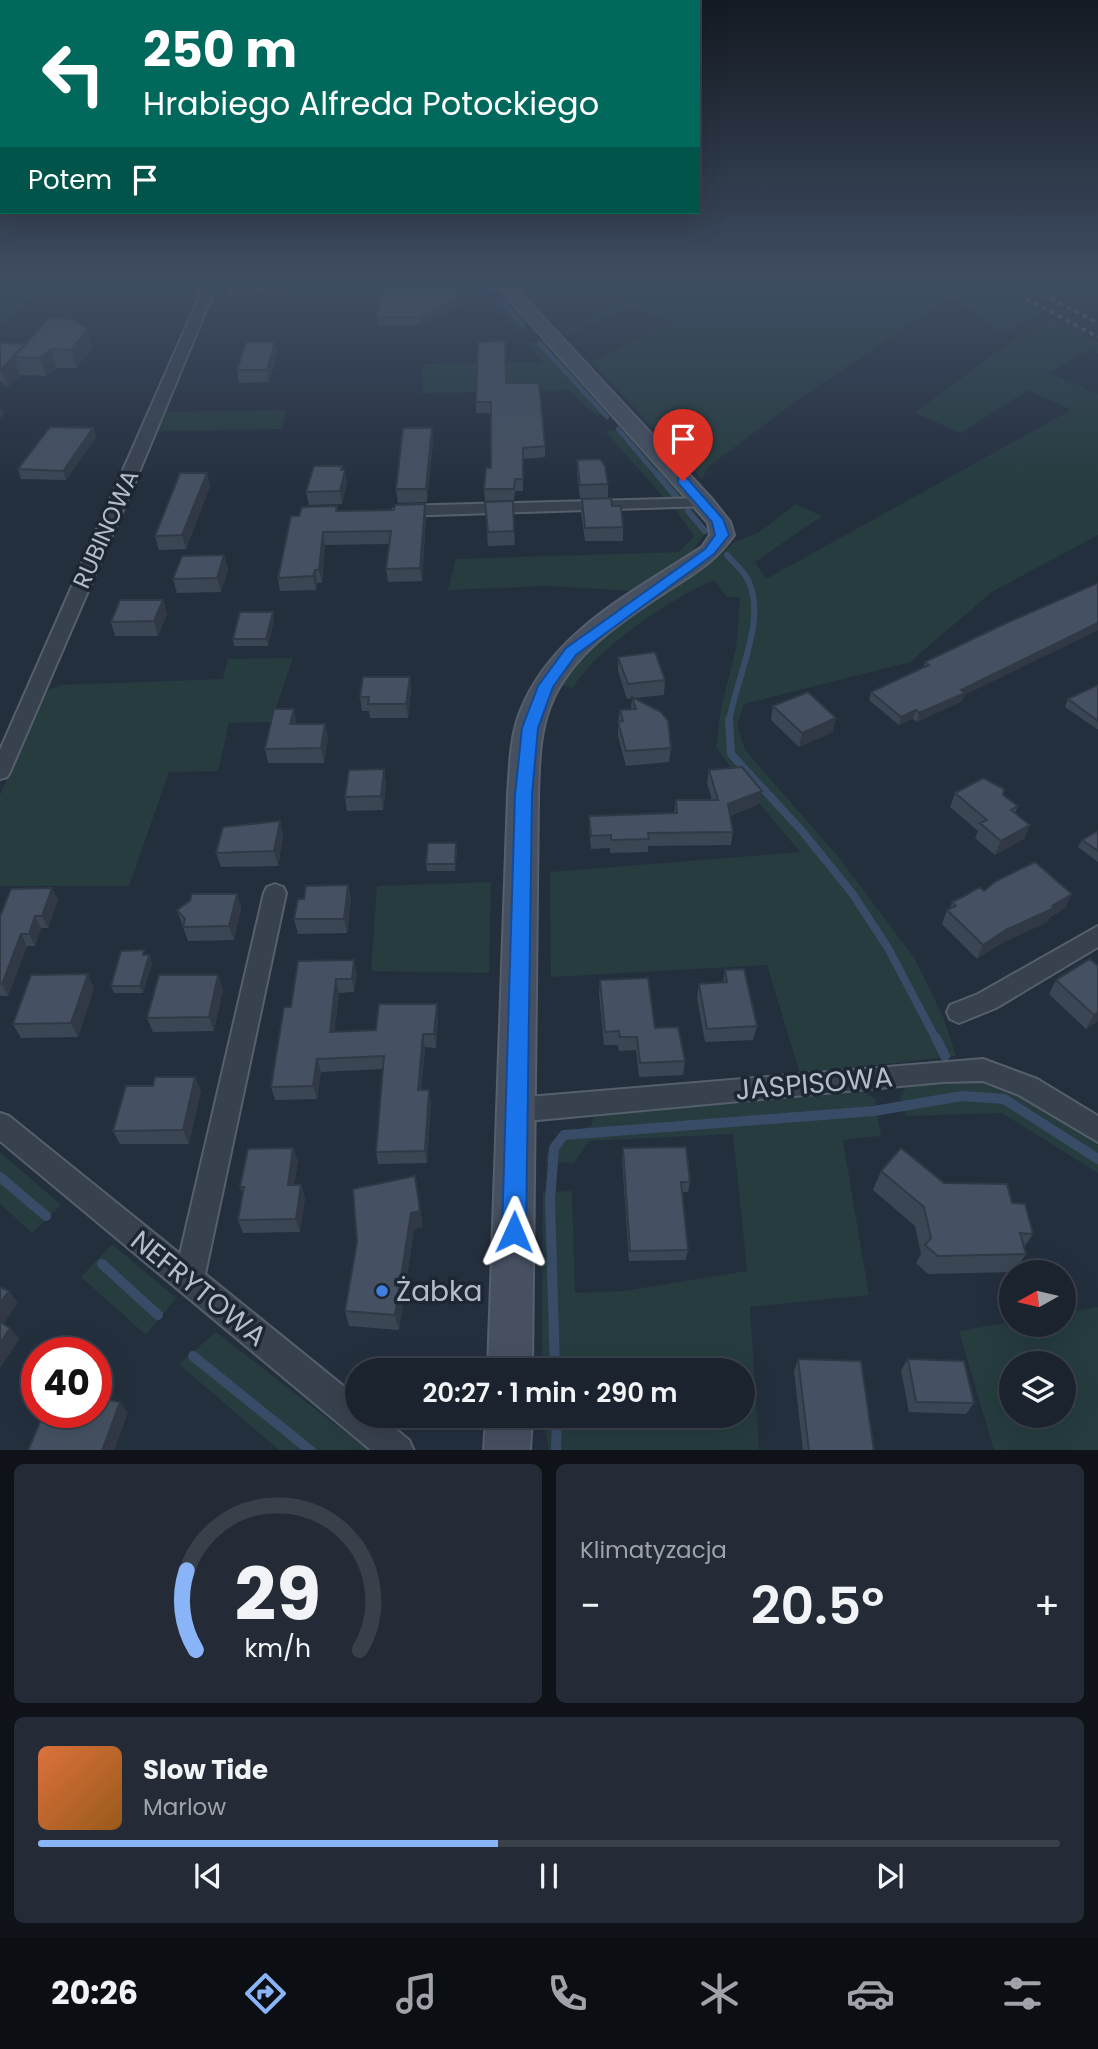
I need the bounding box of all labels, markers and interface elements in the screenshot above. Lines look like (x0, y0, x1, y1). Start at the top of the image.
text: 250 m (143, 16, 297, 84)
icon: left (28, 28, 119, 119)
text: Hrabiego Alfreda Potockiego (143, 81, 599, 126)
icon: arrive (126, 161, 164, 199)
text: Potem (28, 162, 112, 198)
pin (653, 409, 713, 481)
icon: arrive (664, 420, 702, 458)
street label: RUBINOWA (65, 464, 146, 593)
street label: JASPISOWA (734, 1057, 894, 1110)
position arrow (477, 1195, 551, 1269)
street label: NEFRYTOWA (122, 1221, 275, 1355)
north arrow (999, 1260, 1076, 1337)
map controls (999, 1260, 1076, 1428)
place label: Żabka (396, 1272, 482, 1311)
marker: Żabka (374, 1283, 390, 1299)
speed limit sign: 40 (21, 1337, 112, 1428)
button: layers (999, 1351, 1076, 1428)
text: 20:27 · 1 min · 290 m (422, 1375, 678, 1411)
text: Klimatyzacja (580, 1534, 727, 1566)
text: 29 (235, 1544, 321, 1645)
text: 20.5° (751, 1569, 884, 1642)
text: − (580, 1579, 601, 1632)
text: + (1034, 1579, 1060, 1632)
text: km/h (245, 1630, 311, 1665)
text: Slow Tide (143, 1752, 268, 1788)
text: Marlow (143, 1791, 226, 1823)
icon: previous (189, 1857, 227, 1895)
icon: pause (530, 1857, 568, 1895)
icon: next (871, 1857, 909, 1895)
icon: directions (241, 1969, 290, 2018)
icon: music (392, 1969, 441, 2018)
icon: phone (543, 1969, 592, 2018)
icon: climate (695, 1969, 744, 2018)
icon: car (846, 1969, 895, 2018)
icon: filters (998, 1969, 1047, 2018)
text: 20:26 (51, 1970, 138, 2015)

